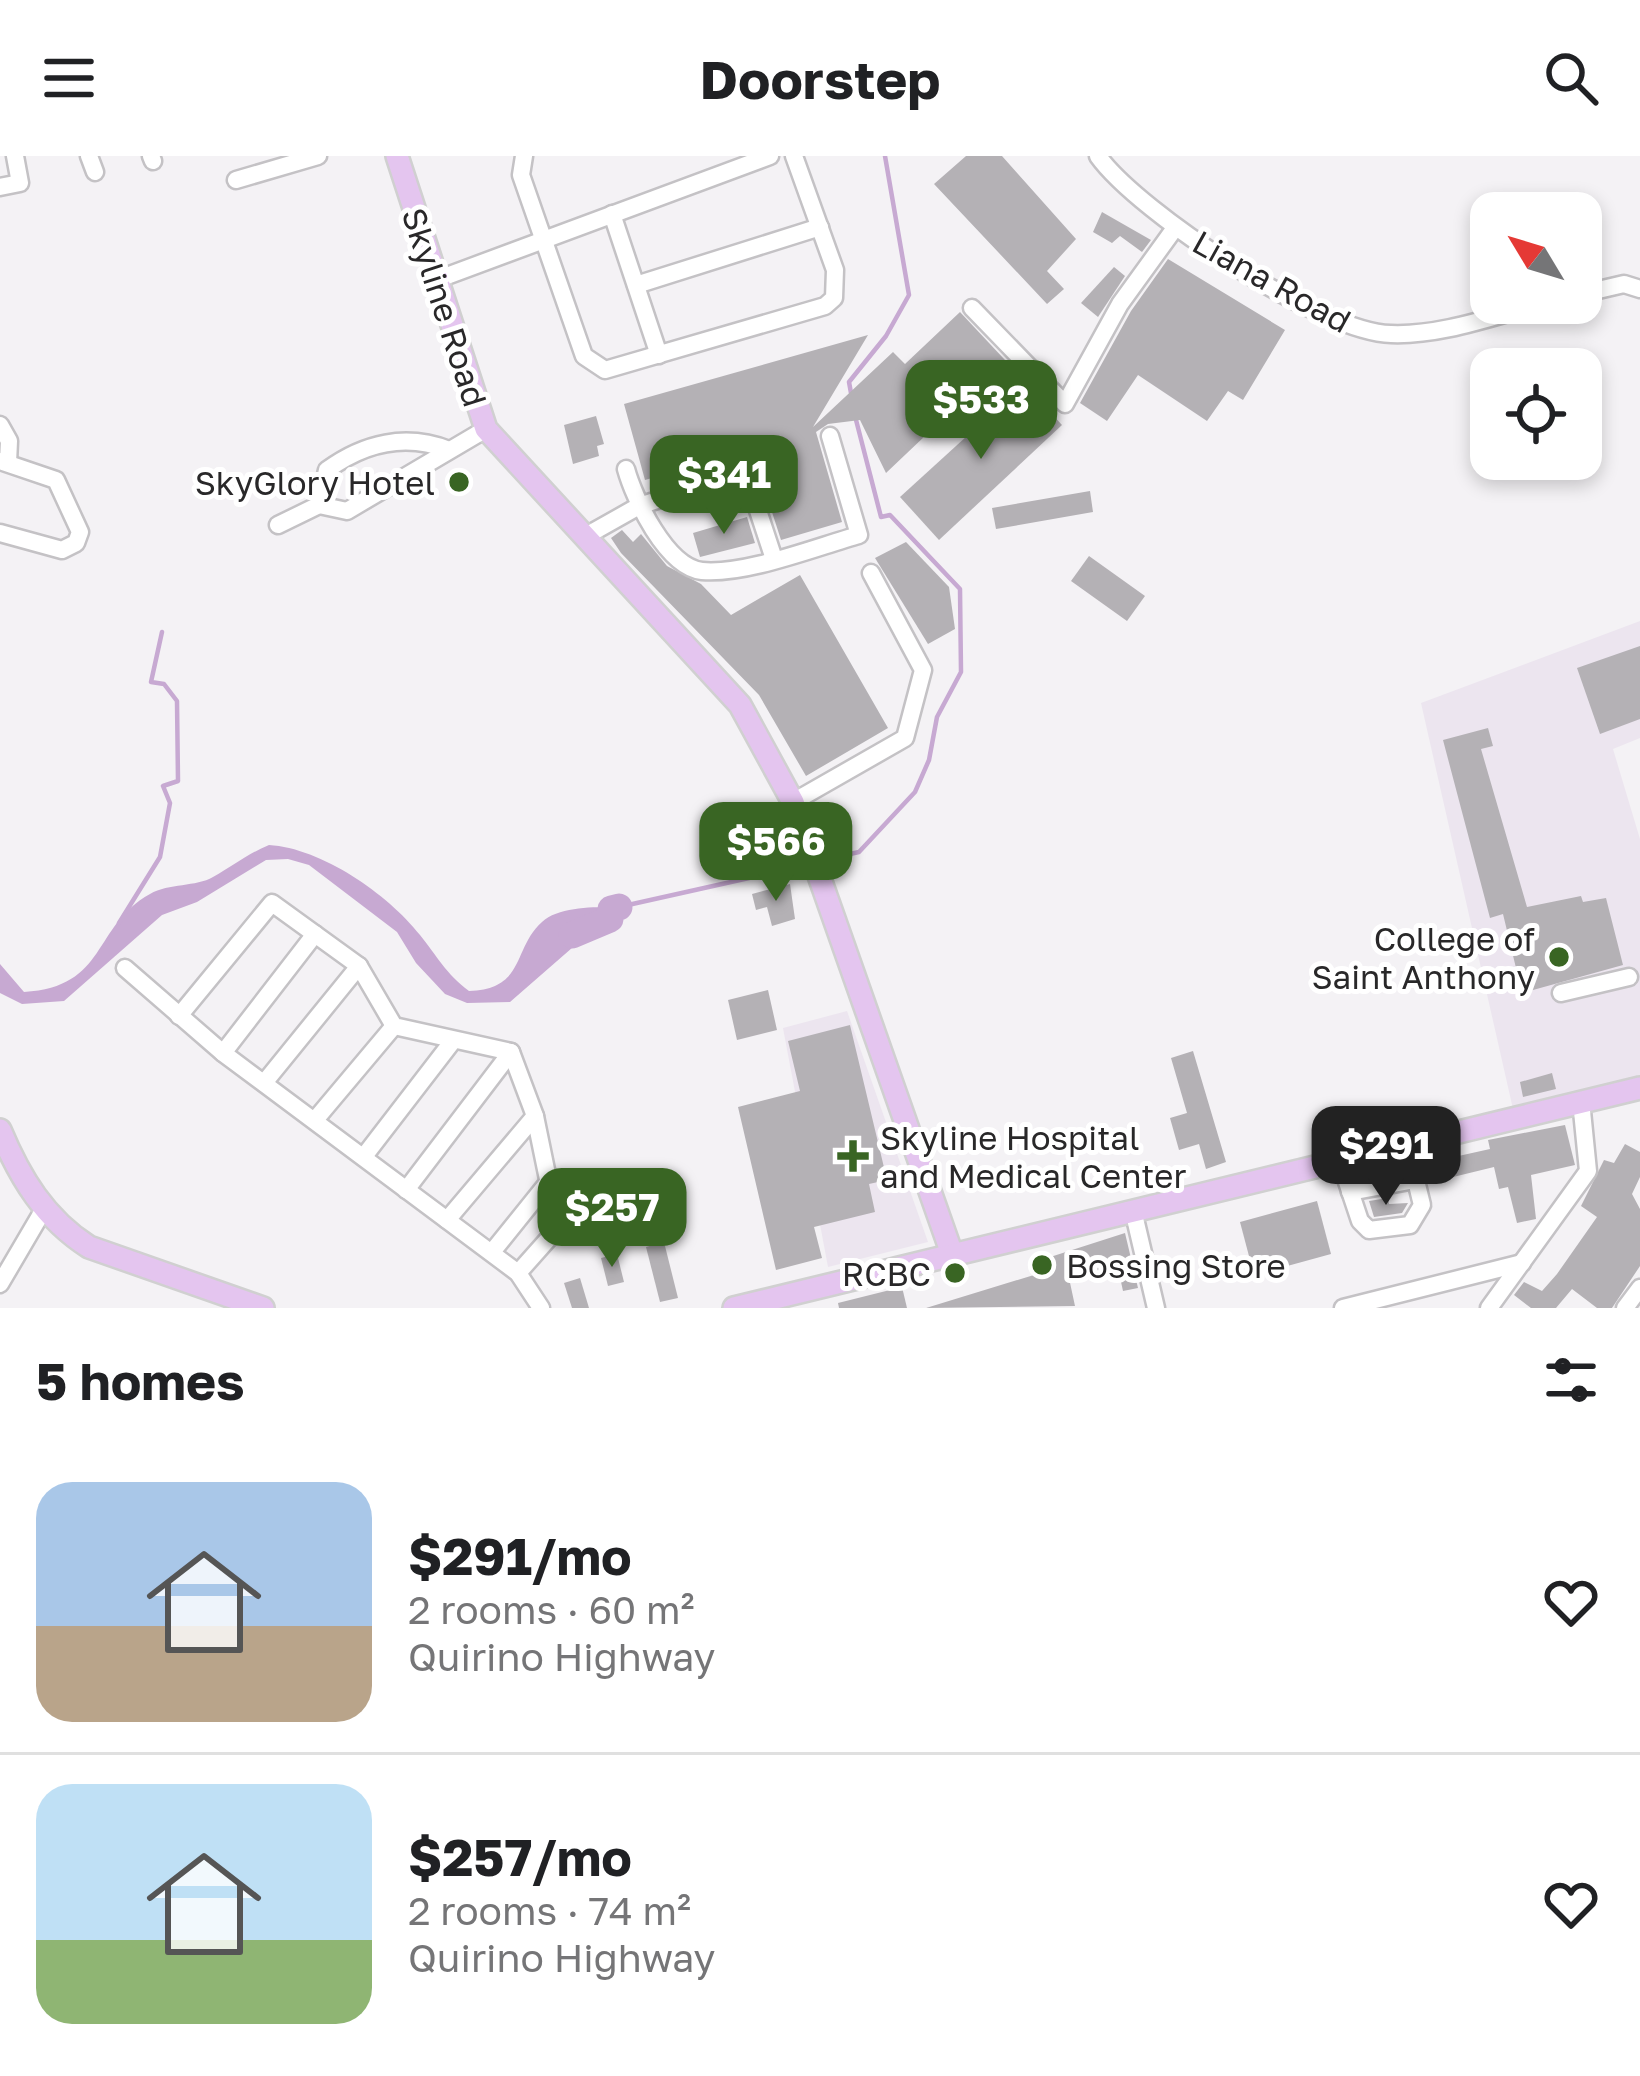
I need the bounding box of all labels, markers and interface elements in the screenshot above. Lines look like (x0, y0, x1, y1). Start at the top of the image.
icon: menu (36, 45, 102, 111)
icon: search (1538, 45, 1604, 111)
text: Doorstep (699, 46, 941, 111)
north arrow (1470, 192, 1602, 324)
map controls (1470, 192, 1602, 480)
street label: Skyline Road (395, 203, 495, 411)
street label: Liana Road (1186, 222, 1358, 340)
button: locate (1470, 348, 1602, 480)
pin: $533 (910, 360, 1052, 462)
text: $533 (932, 375, 1030, 422)
pin: $341 (653, 435, 795, 537)
text: $341 (677, 450, 771, 497)
place label: SkyGlory Hotel (195, 463, 435, 502)
marker: SkyGlory Hotel (446, 469, 472, 495)
pin: $566 (705, 802, 847, 904)
text: $566 (726, 817, 826, 864)
place label: College of Saint Anthony (1311, 919, 1535, 996)
marker: College of Saint Anthony (1546, 944, 1572, 970)
pin: $291 (1315, 1106, 1457, 1208)
place label: Skyline Hospital and Medical Center (880, 1118, 1186, 1195)
text: $291 (1339, 1121, 1433, 1168)
marker: Skyline Hospital and Medical Center (837, 1140, 869, 1172)
pin: $257 (541, 1168, 683, 1270)
text: $257 (565, 1183, 659, 1230)
place label: Bossing Store (1066, 1246, 1286, 1285)
marker: Bossing Store (1029, 1252, 1055, 1278)
place label: RCBC (842, 1254, 931, 1293)
marker: RCBC (942, 1260, 968, 1286)
icon: filters (1538, 1347, 1604, 1413)
text: 5 homes (36, 1350, 245, 1411)
text: $291/mo (408, 1525, 632, 1586)
icon: home (132, 1530, 276, 1674)
icon: heart (1538, 1569, 1604, 1635)
text: 2 rooms · 60 m² (408, 1586, 694, 1633)
text: Quirino Highway (408, 1633, 715, 1680)
text: $257/mo (408, 1826, 632, 1887)
icon: home (132, 1832, 276, 1976)
icon: heart (1538, 1871, 1604, 1937)
text: 2 rooms · 74 m² (408, 1887, 691, 1934)
text: Quirino Highway (408, 1934, 715, 1981)

